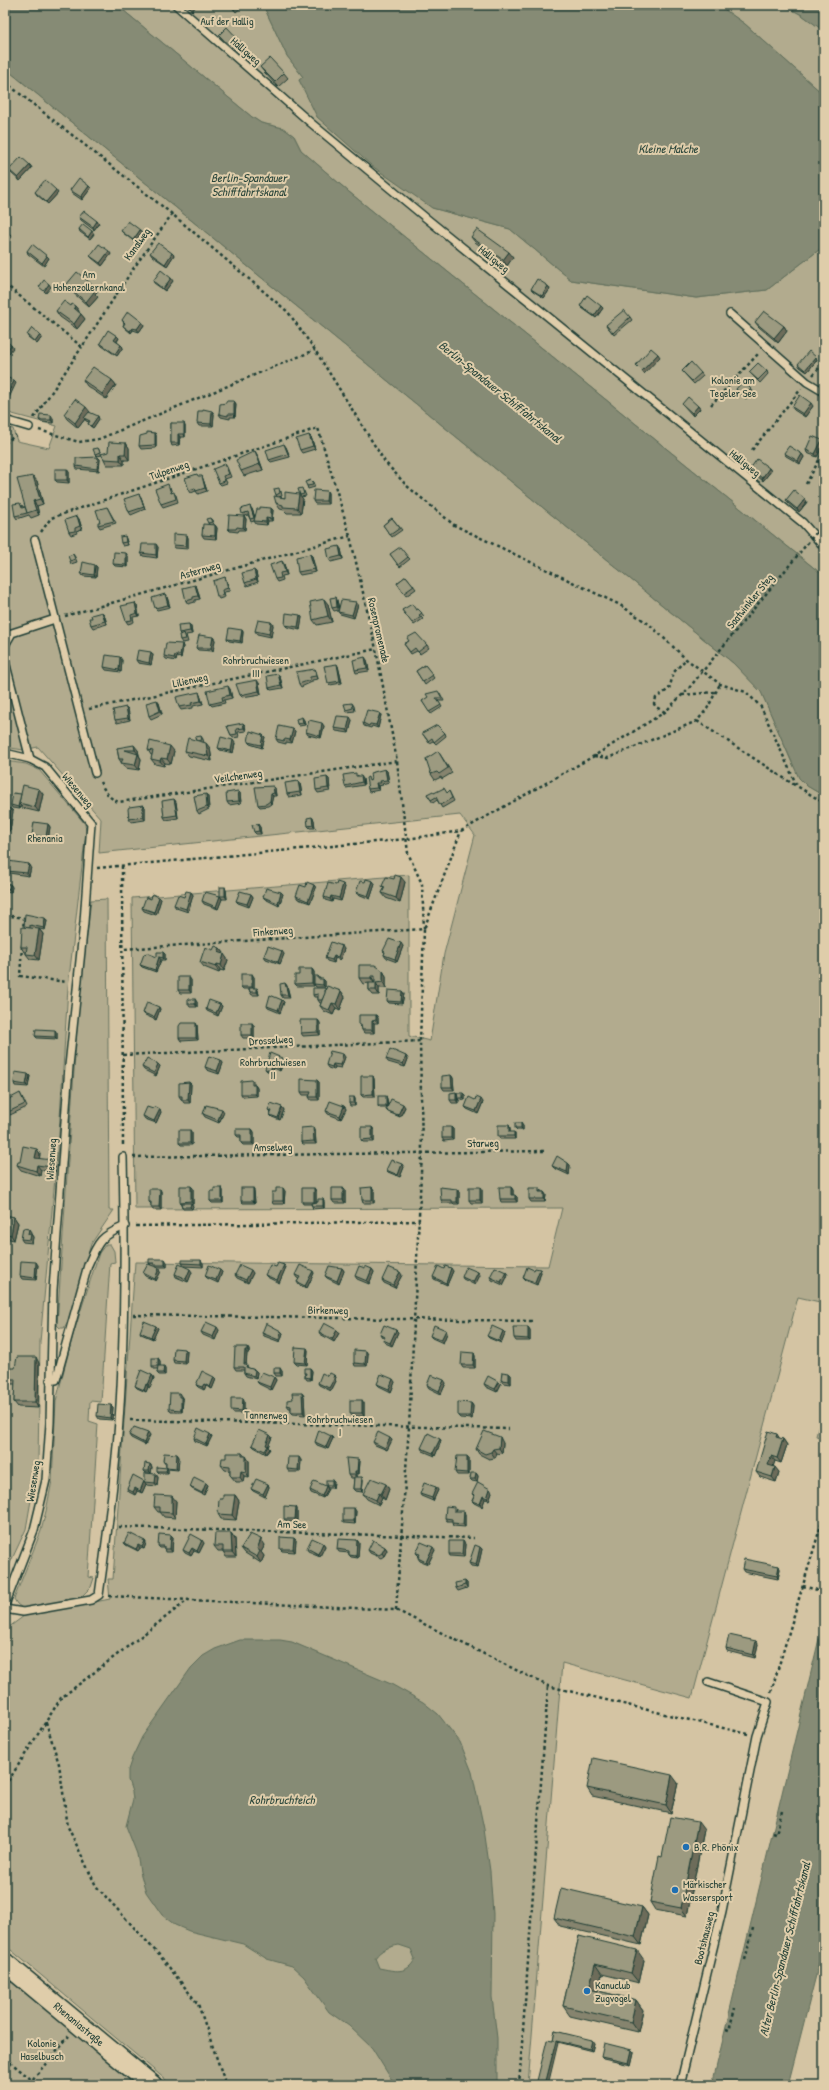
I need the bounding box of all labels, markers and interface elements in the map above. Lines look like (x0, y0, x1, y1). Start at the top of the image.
park label: Auf der Hallig (200, 14, 254, 28)
street label: Halligweg (228, 34, 264, 68)
water label: Kleine Malche (638, 140, 699, 157)
water label: Berlin-Spandauer Schifffahrtskanal (211, 169, 288, 200)
street label: Kanalweg (121, 225, 153, 263)
street label: Halligweg (476, 242, 512, 276)
park label: Am Hohenzollernkanal (53, 267, 125, 294)
water label: Berlin-Spandauer Schifffahrtskanal (435, 337, 566, 447)
park label: Kolonie am Tegeler See (710, 373, 757, 400)
street label: Halligweg (727, 446, 763, 480)
street label: Tulpenweg (147, 457, 191, 483)
street label: Asternweg (178, 558, 222, 582)
street label: Saatwinkler Steg (724, 571, 776, 631)
street label: Rosenpromenade (365, 596, 393, 664)
park label: Rohrbruchwiesen III (223, 653, 289, 680)
street label: Lilienweg (171, 669, 209, 691)
street label: Veilchenweg (213, 766, 263, 786)
street label: Wiesenweg (59, 770, 97, 810)
park label: Rhenania (27, 831, 63, 845)
street label: Finkenweg (252, 923, 293, 939)
street label: Drosselweg (249, 1032, 293, 1048)
park label: Rohrbruchwiesen II (240, 1055, 306, 1082)
street label: Starweg (467, 1136, 499, 1150)
street label: Wiesenweg (43, 1138, 59, 1180)
street label: Amselweg (253, 1140, 293, 1154)
street label: Birkenweg (308, 1303, 348, 1317)
street label: Tannenweg (244, 1408, 288, 1422)
park label: Rohrbruchwiesen I (307, 1412, 373, 1439)
street label: Wiesenweg (23, 1459, 43, 1503)
street label: Am See (277, 1516, 307, 1532)
water label: Rohrbruchteich (249, 1791, 316, 1808)
place label: B.R. Phönix (694, 1840, 739, 1854)
marker: B.R. Phönix (681, 1842, 691, 1852)
water label: Alter Berlin-Spandauer Schifffahrtskanal (755, 1859, 815, 2038)
place label: Märkischer Wassersport (683, 1877, 733, 1904)
marker: Märkischer Wassersport (670, 1885, 680, 1895)
street label: Bootshausweg (691, 1910, 717, 1966)
place label: Kanuclub Zugvogel (595, 1978, 631, 2005)
marker: Kanuclub Zugvogel (582, 1986, 592, 1996)
street label: Rhenaniastraße (51, 1999, 108, 2050)
park label: Kolonie Haselbusch (20, 2036, 64, 2063)

